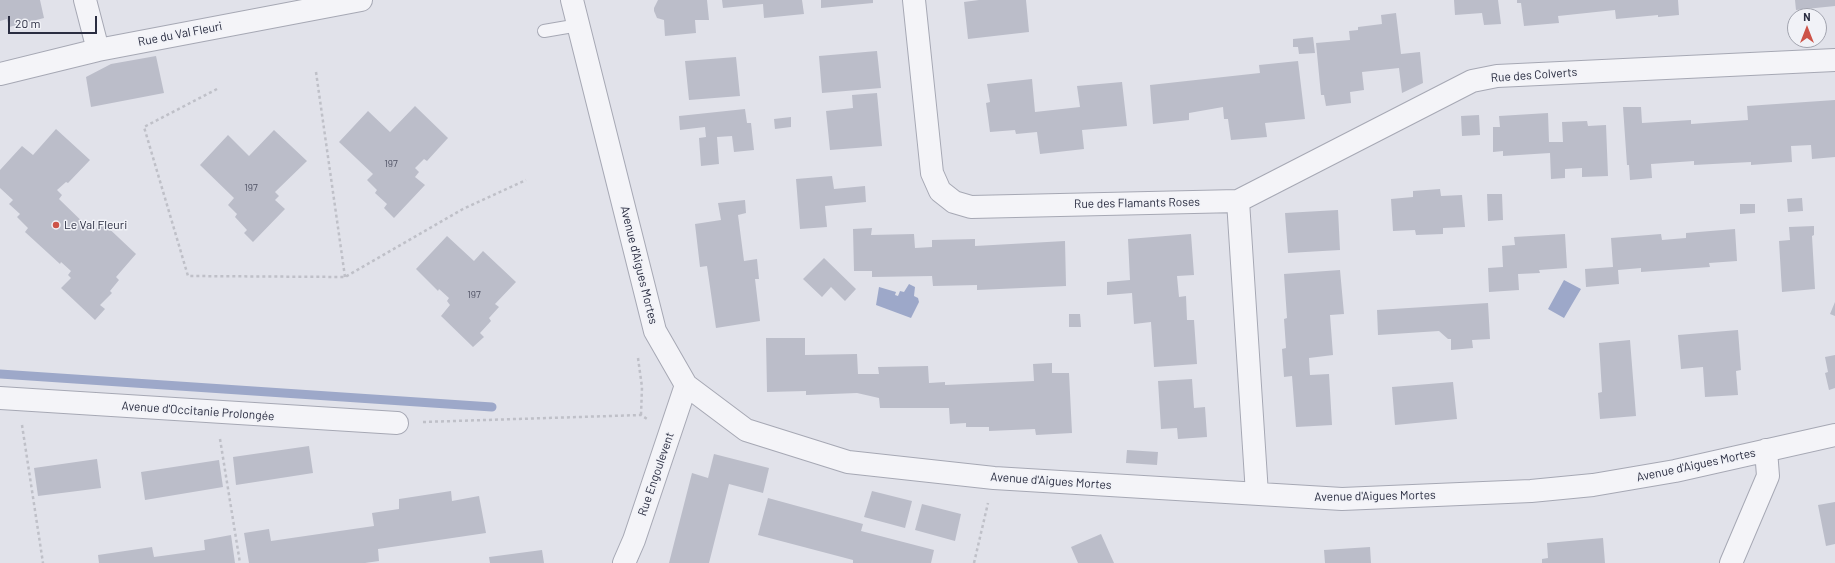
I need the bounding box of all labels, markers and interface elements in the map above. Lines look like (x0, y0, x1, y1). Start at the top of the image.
scale bar (10, 8, 99, 34)
north arrow (1787, 8, 1827, 48)
text: N (1803, 10, 1811, 23)
text: 20 m (15, 16, 41, 30)
street label: Rue du Val Fleuri (137, 19, 223, 49)
street label: Rue des Colverts (1490, 65, 1578, 85)
house number: 197 (384, 158, 398, 170)
house number: 197 (244, 182, 258, 194)
street label: Rue des Flamants Roses (1074, 195, 1200, 211)
street label: Avenue d'Aigues Mortes (617, 204, 661, 326)
place label: Le Val Fleuri (64, 218, 127, 232)
marker: Le Val Fleuri (51, 220, 61, 230)
house number: 197 (467, 289, 481, 301)
street label: Avenue d'Occitanie Prolongée (121, 398, 275, 424)
street label: Rue Engoulevent (635, 430, 677, 518)
street label: Avenue d'Aigues Mortes (1635, 445, 1757, 485)
street label: Avenue d'Aigues Mortes (990, 470, 1112, 492)
street label: Avenue d'Aigues Mortes (1314, 488, 1436, 504)

